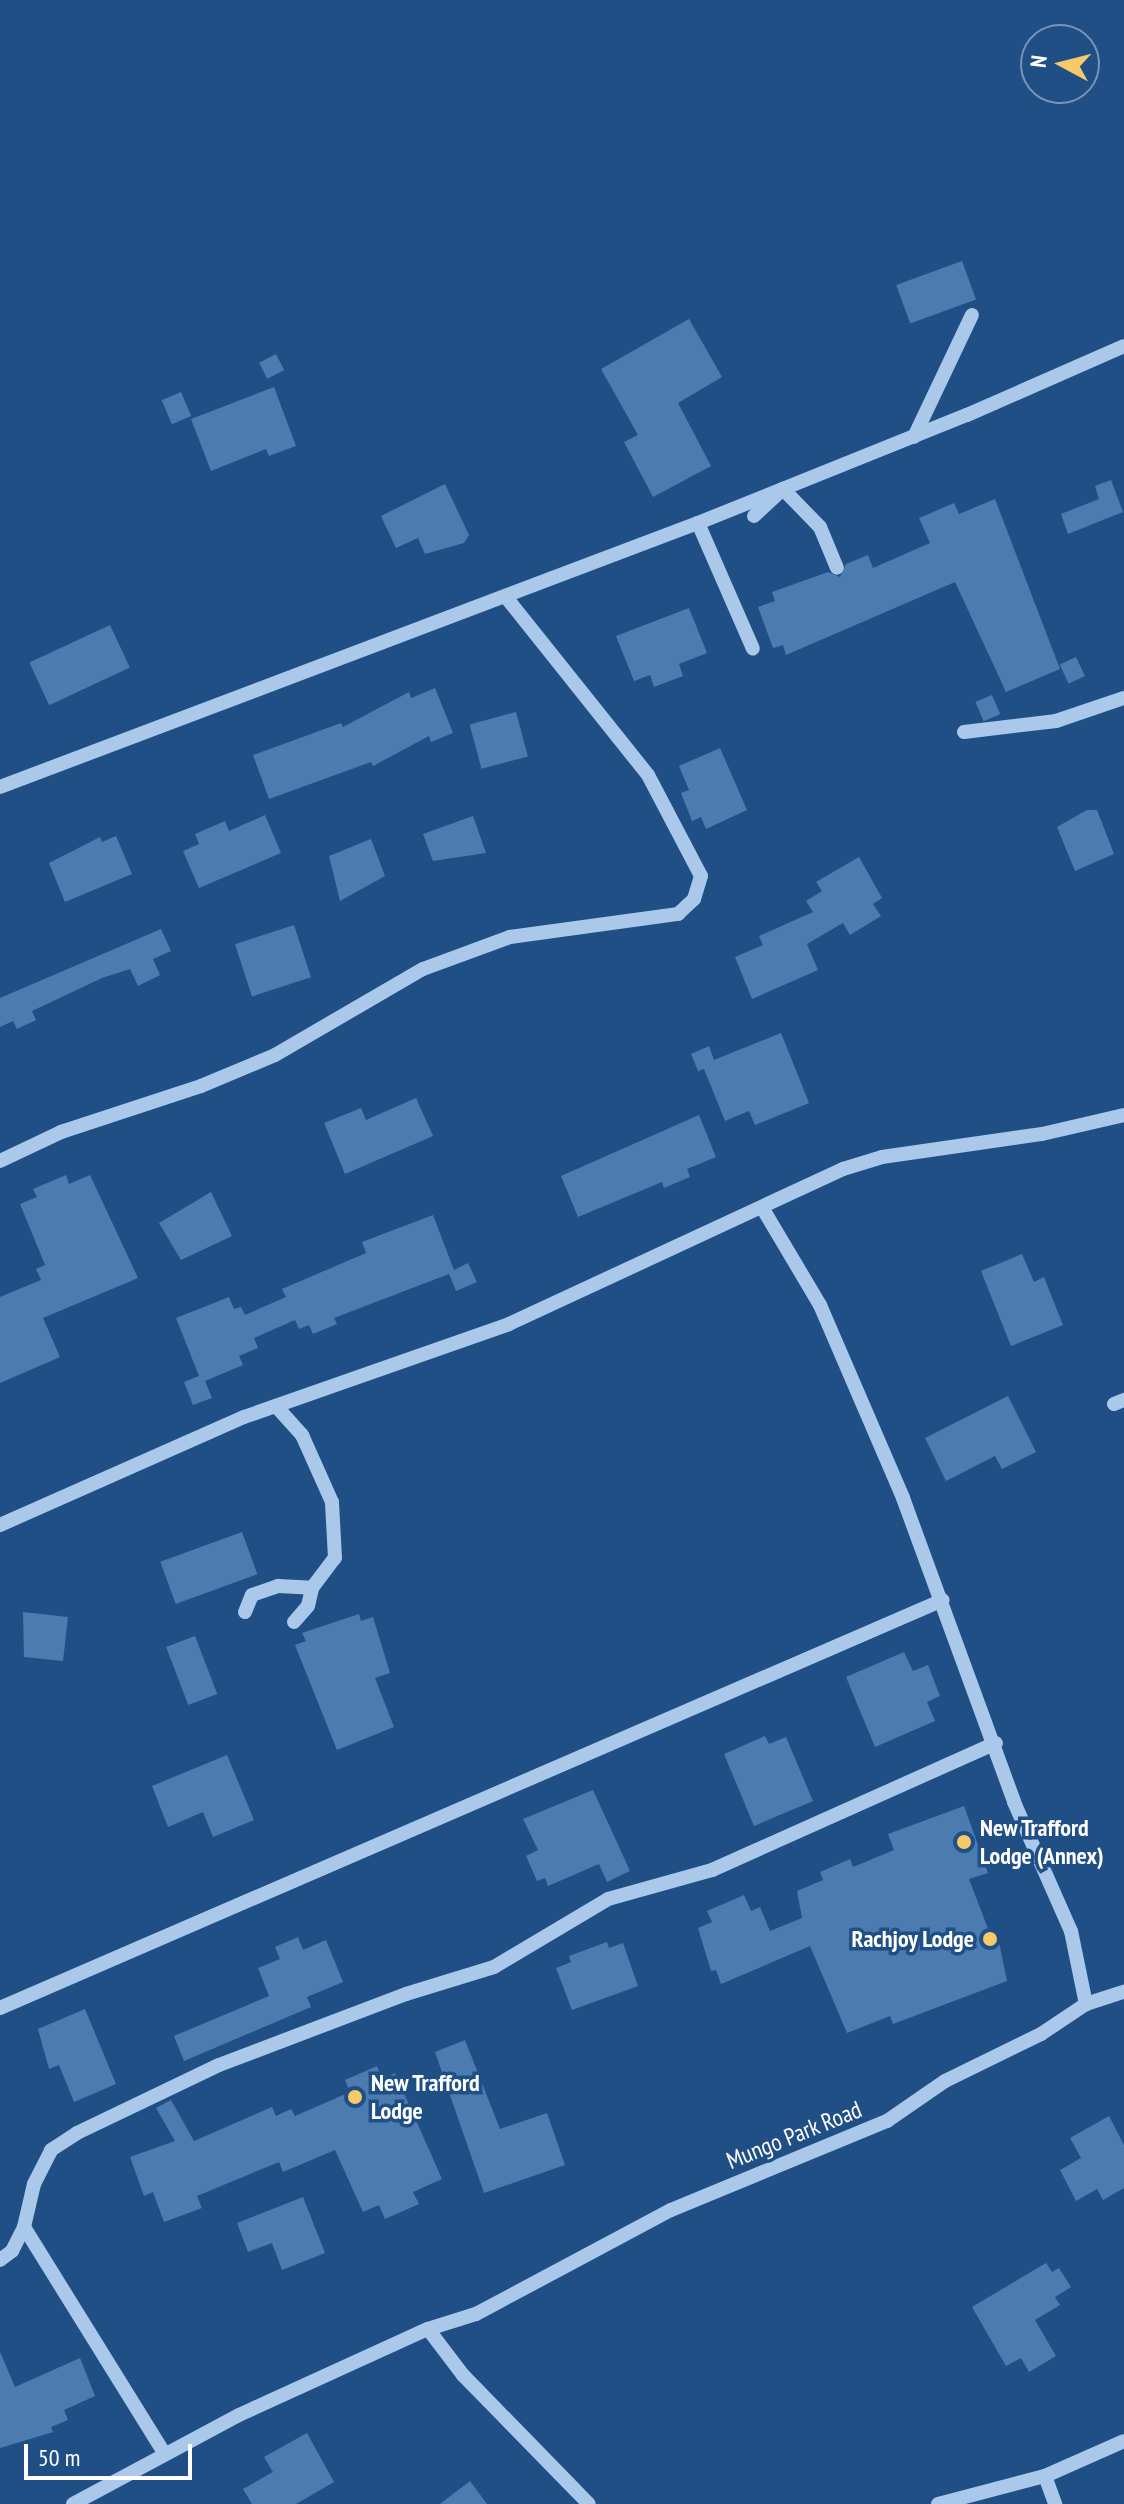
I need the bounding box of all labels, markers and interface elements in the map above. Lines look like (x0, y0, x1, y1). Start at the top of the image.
north arrow (1020, 24, 1100, 104)
text: N (1024, 54, 1053, 69)
place label: New Trafford Lodge (Annex) (980, 1814, 1104, 1870)
marker: New Trafford Lodge (Annex) (955, 1833, 973, 1851)
place label: Rachjoy Lodge (851, 1925, 974, 1953)
marker: Rachjoy Lodge (981, 1930, 999, 1948)
place label: New Trafford Lodge (371, 2069, 481, 2125)
marker: New Trafford Lodge (346, 2088, 364, 2106)
street label: Mungo Park Road (722, 2095, 866, 2175)
scale bar (28, 2428, 196, 2478)
text: 50 m (38, 2442, 80, 2473)

